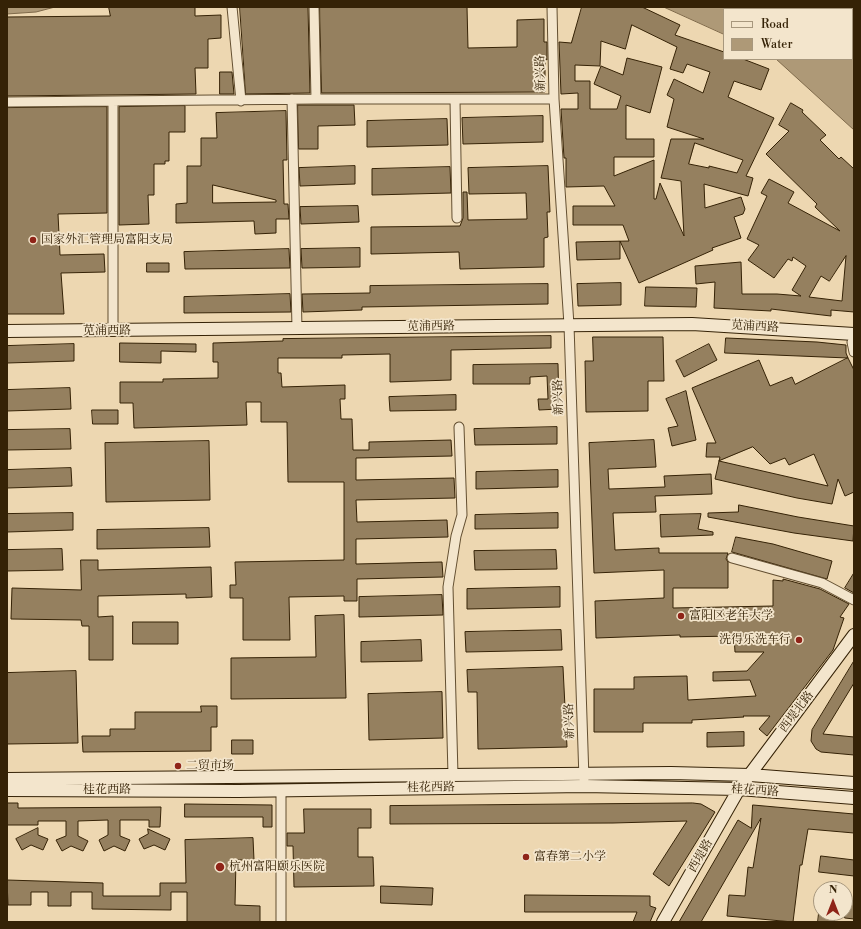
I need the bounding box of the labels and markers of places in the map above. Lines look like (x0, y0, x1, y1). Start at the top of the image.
place label: 国家外汇管理局富阳支局 (41, 233, 173, 247)
marker: 国家外汇管理局富阳支局 (28, 235, 38, 245)
place label: 富阳区老年大学 (689, 609, 773, 623)
marker: 富阳区老年大学 (676, 611, 686, 621)
place label: 洗得乐洗车行 (719, 633, 791, 647)
marker: 洗得乐洗车行 (794, 635, 804, 645)
place label: 二贸市场 (186, 759, 234, 773)
marker: 二贸市场 (173, 761, 183, 771)
place label: 富春第二小学 (534, 850, 606, 864)
marker: 富春第二小学 (521, 852, 531, 862)
place label: 杭州富阳颐乐医院 (229, 860, 325, 874)
marker: 杭州富阳颐乐医院 (214, 861, 226, 873)

